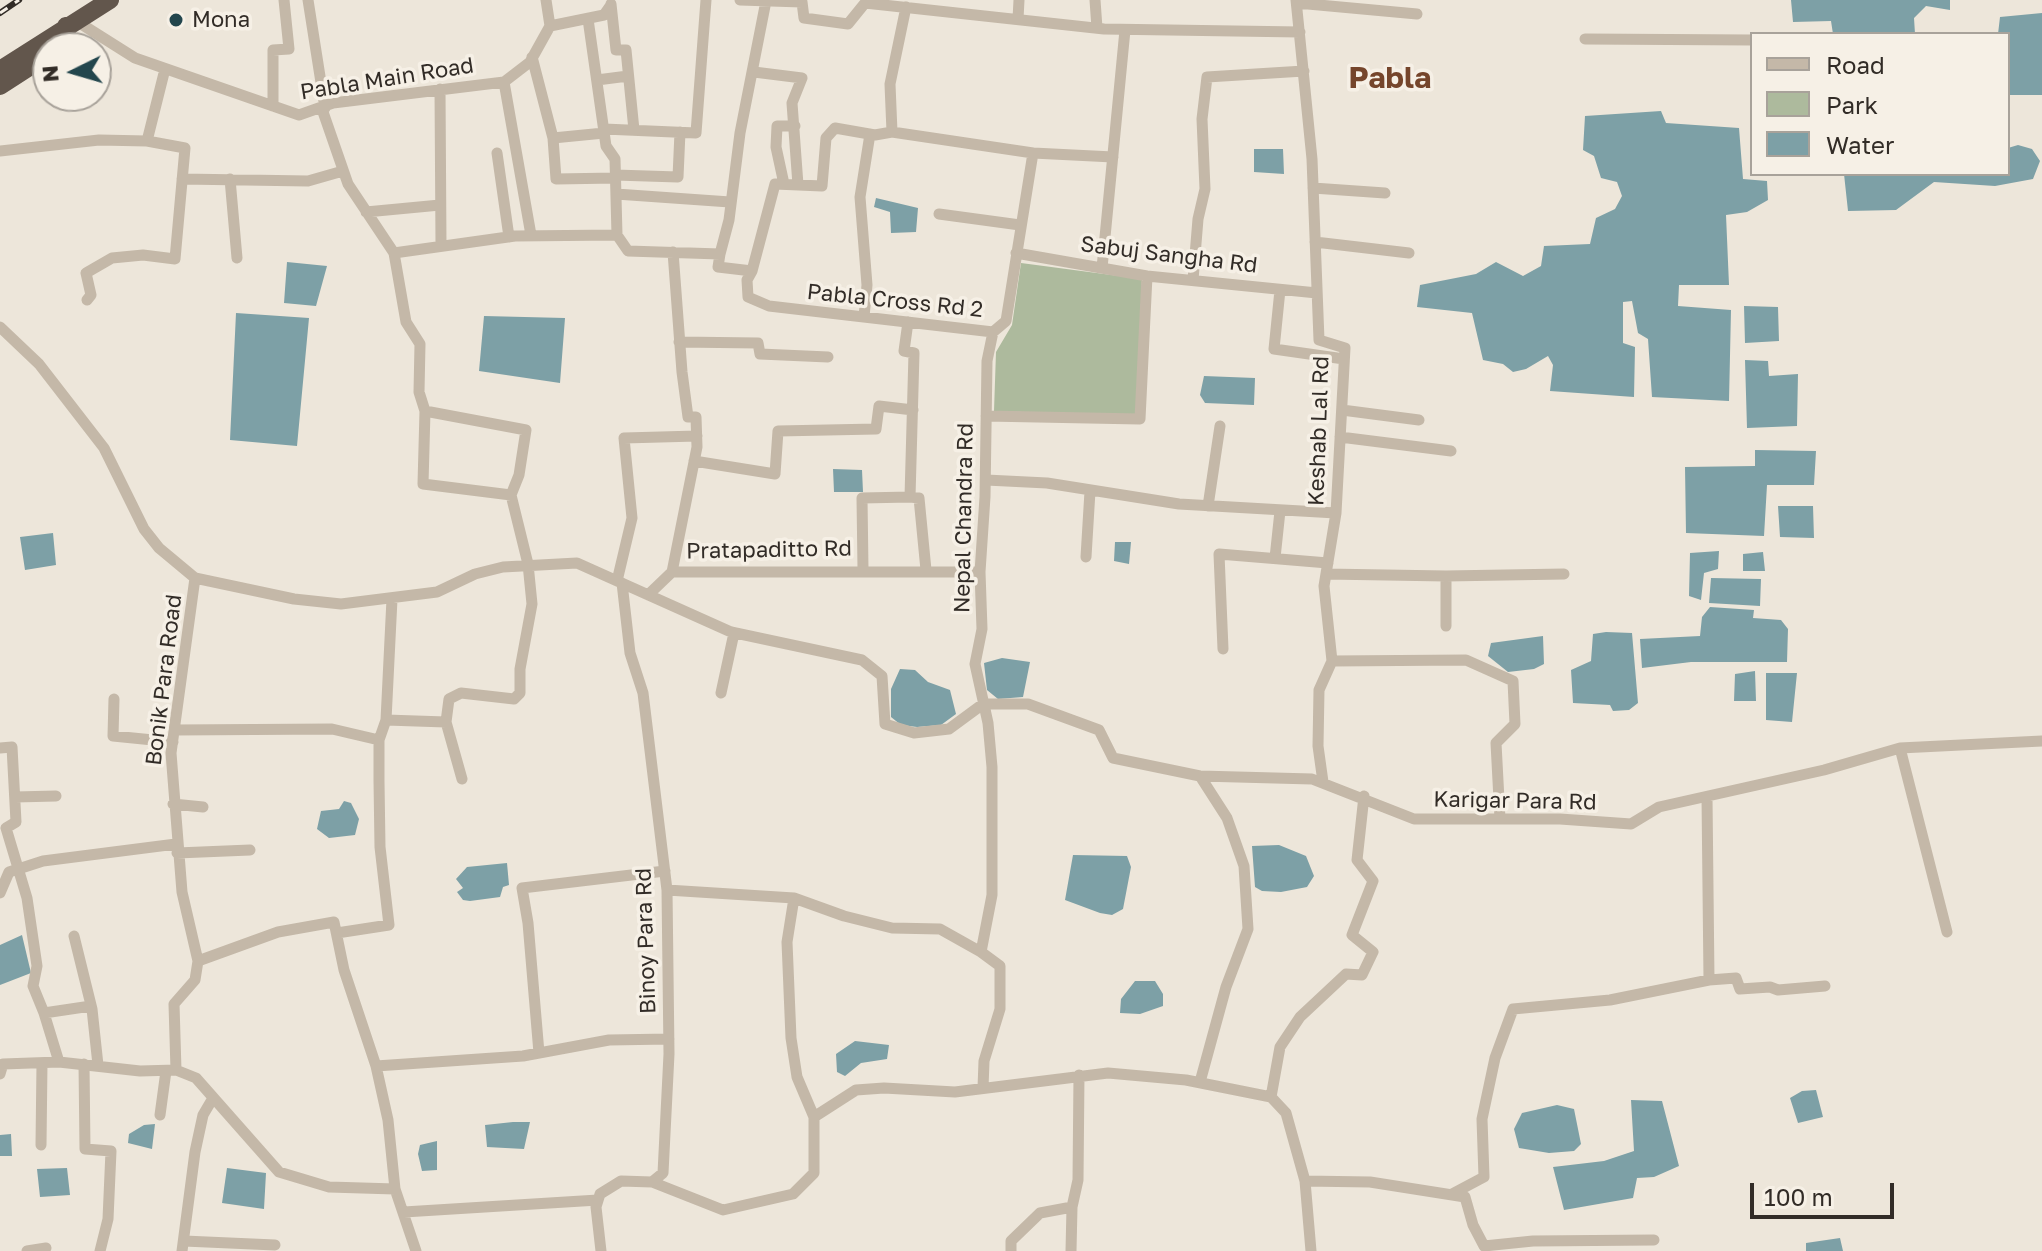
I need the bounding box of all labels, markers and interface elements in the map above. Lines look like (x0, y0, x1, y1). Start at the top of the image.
place label: Mona (192, 7, 250, 33)
marker: Mona (167, 11, 185, 29)
north arrow (32, 32, 112, 112)
legend (1750, 32, 2010, 176)
text: Road (1826, 50, 1885, 79)
street label: Pabla Main Road (298, 52, 476, 106)
district label: Pabla (1349, 60, 1431, 96)
text: N (35, 64, 64, 83)
text: Park (1826, 90, 1878, 119)
text: Water (1826, 130, 1894, 159)
street label: Sabuj Sangha Rd (1079, 231, 1259, 279)
street label: Pabla Cross Rd 2 (806, 279, 984, 323)
street label: Keshab Lal Rd (1303, 356, 1335, 506)
street label: Nepal Chandra Rd (949, 423, 979, 613)
street label: Pratapaditto Rd (686, 535, 852, 565)
street label: Bonik Para Road (140, 593, 188, 767)
street label: Karigar Para Rd (1433, 786, 1597, 816)
street label: Binoy Para Rd (630, 868, 662, 1014)
scale bar (1754, 1167, 1898, 1217)
text: 100 m (1764, 1182, 1833, 1211)

